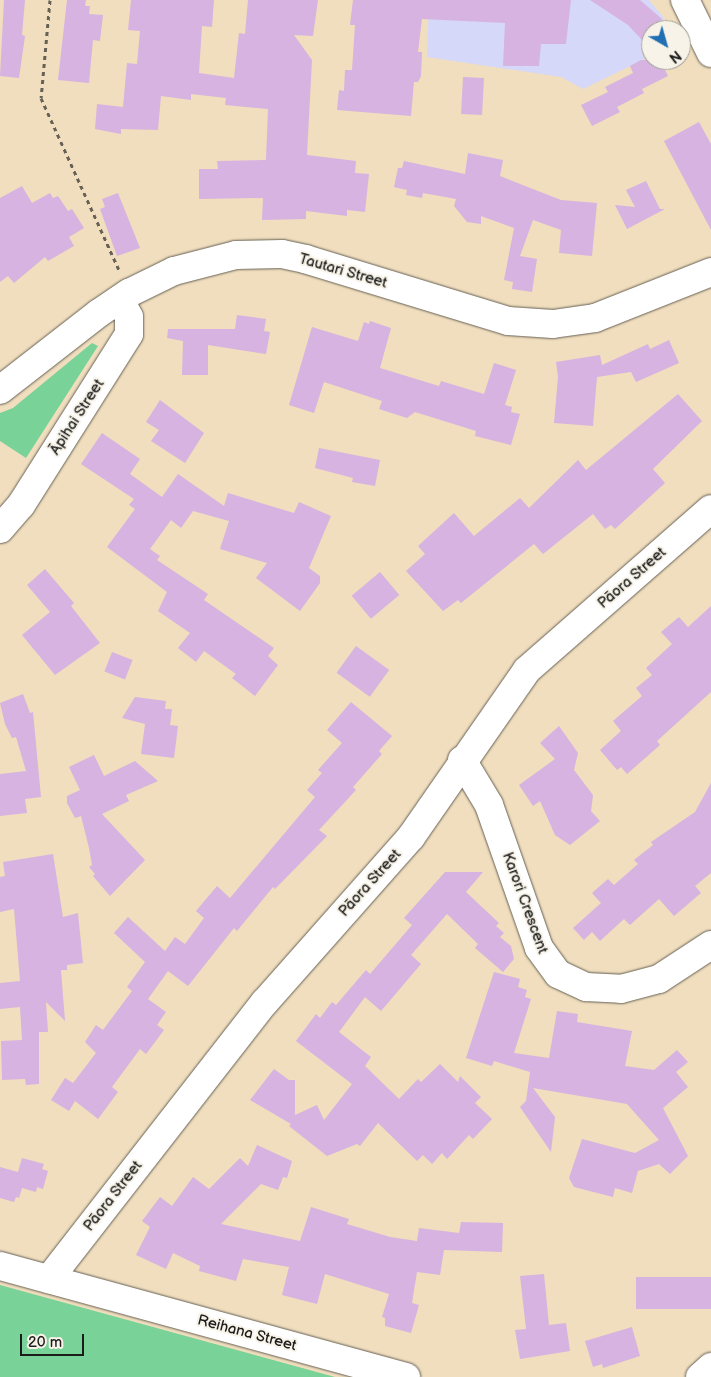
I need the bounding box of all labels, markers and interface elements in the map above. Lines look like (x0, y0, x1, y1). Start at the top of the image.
north arrow (641, 20, 691, 70)
text: N (666, 46, 684, 66)
street label: Tautari Street (297, 250, 389, 292)
street label: Āpihai Street (46, 376, 108, 458)
street label: Pāora Street (594, 543, 670, 613)
street label: Pāora Street (335, 846, 405, 920)
street label: Karori Crescent (498, 850, 552, 956)
street label: Pāora Street (80, 1157, 146, 1235)
street label: Reihana Street (195, 1311, 299, 1355)
scale bar (22, 1324, 86, 1356)
text: 20 m (28, 1333, 62, 1352)

